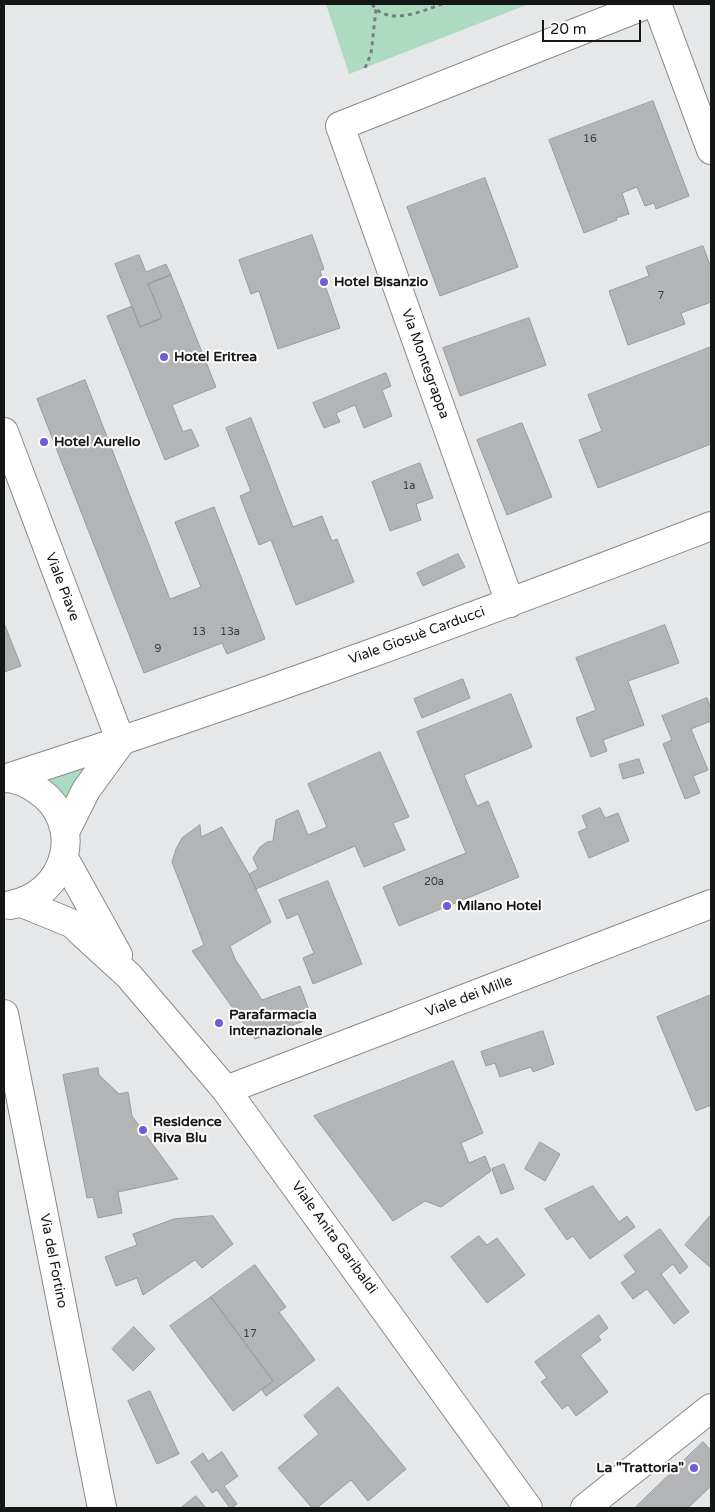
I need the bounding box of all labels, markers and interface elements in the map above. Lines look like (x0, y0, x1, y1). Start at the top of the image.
scale bar (545, 10, 644, 42)
text: 20 m (550, 20, 587, 38)
house number: 16 (583, 132, 597, 146)
place label: Hotel Bisanzio (334, 274, 428, 290)
marker: Hotel Bisanzio (318, 276, 330, 288)
house number: 7 (658, 289, 664, 303)
street label: Via Montegrappa (397, 307, 453, 421)
place label: Hotel Eritrea (174, 349, 257, 365)
marker: Hotel Eritrea (158, 351, 170, 363)
place label: Hotel Aurelio (54, 434, 140, 450)
marker: Hotel Aurelio (38, 436, 50, 448)
house number: 1a (402, 479, 416, 493)
street label: Viale Piave (41, 550, 83, 624)
street label: Viale Giosuè Carducci (347, 604, 487, 668)
house number: 13 (192, 625, 206, 639)
house number: 13a (220, 625, 240, 639)
house number: 9 (155, 642, 161, 656)
house number: 20a (424, 875, 444, 889)
place label: Milano Hotel (457, 898, 541, 914)
marker: Milano Hotel (441, 900, 453, 912)
street label: Viale dei Mille (423, 973, 515, 1021)
place label: Parafarmacia internazionale (229, 1007, 323, 1040)
marker: Parafarmacia internazionale (213, 1017, 225, 1029)
place label: Residence Riva Blu (153, 1114, 222, 1146)
marker: Residence Riva Blu (137, 1124, 149, 1136)
street label: Viale Anita Garibaldi (288, 1178, 380, 1298)
street label: Via del Fortino (36, 1212, 70, 1310)
house number: 17 (243, 1327, 257, 1341)
place label: La "Trattoria" (596, 1460, 684, 1476)
marker: La "Trattoria" (688, 1462, 700, 1474)

